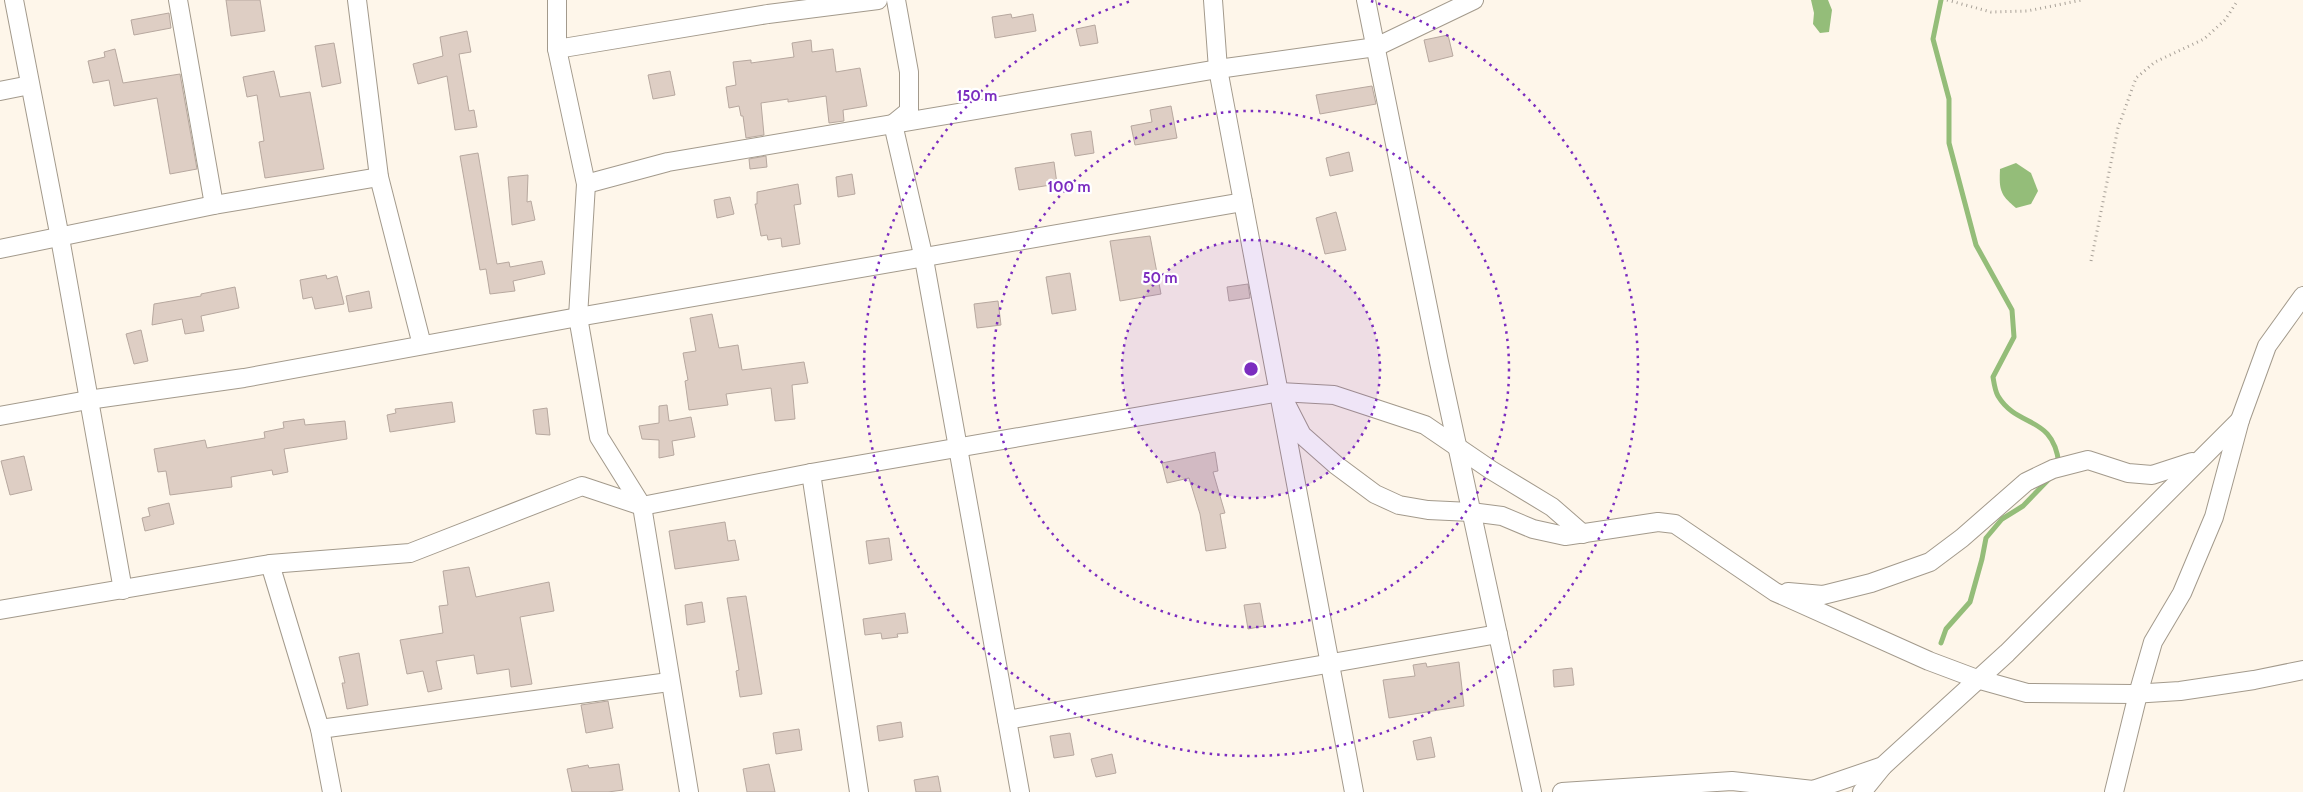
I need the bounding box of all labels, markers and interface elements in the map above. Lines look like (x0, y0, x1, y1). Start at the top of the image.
text: 150 m (957, 87, 997, 105)
text: 100 m (1047, 178, 1091, 196)
text: 50 m (1142, 269, 1178, 287)
centre of rings (1242, 360, 1260, 378)

